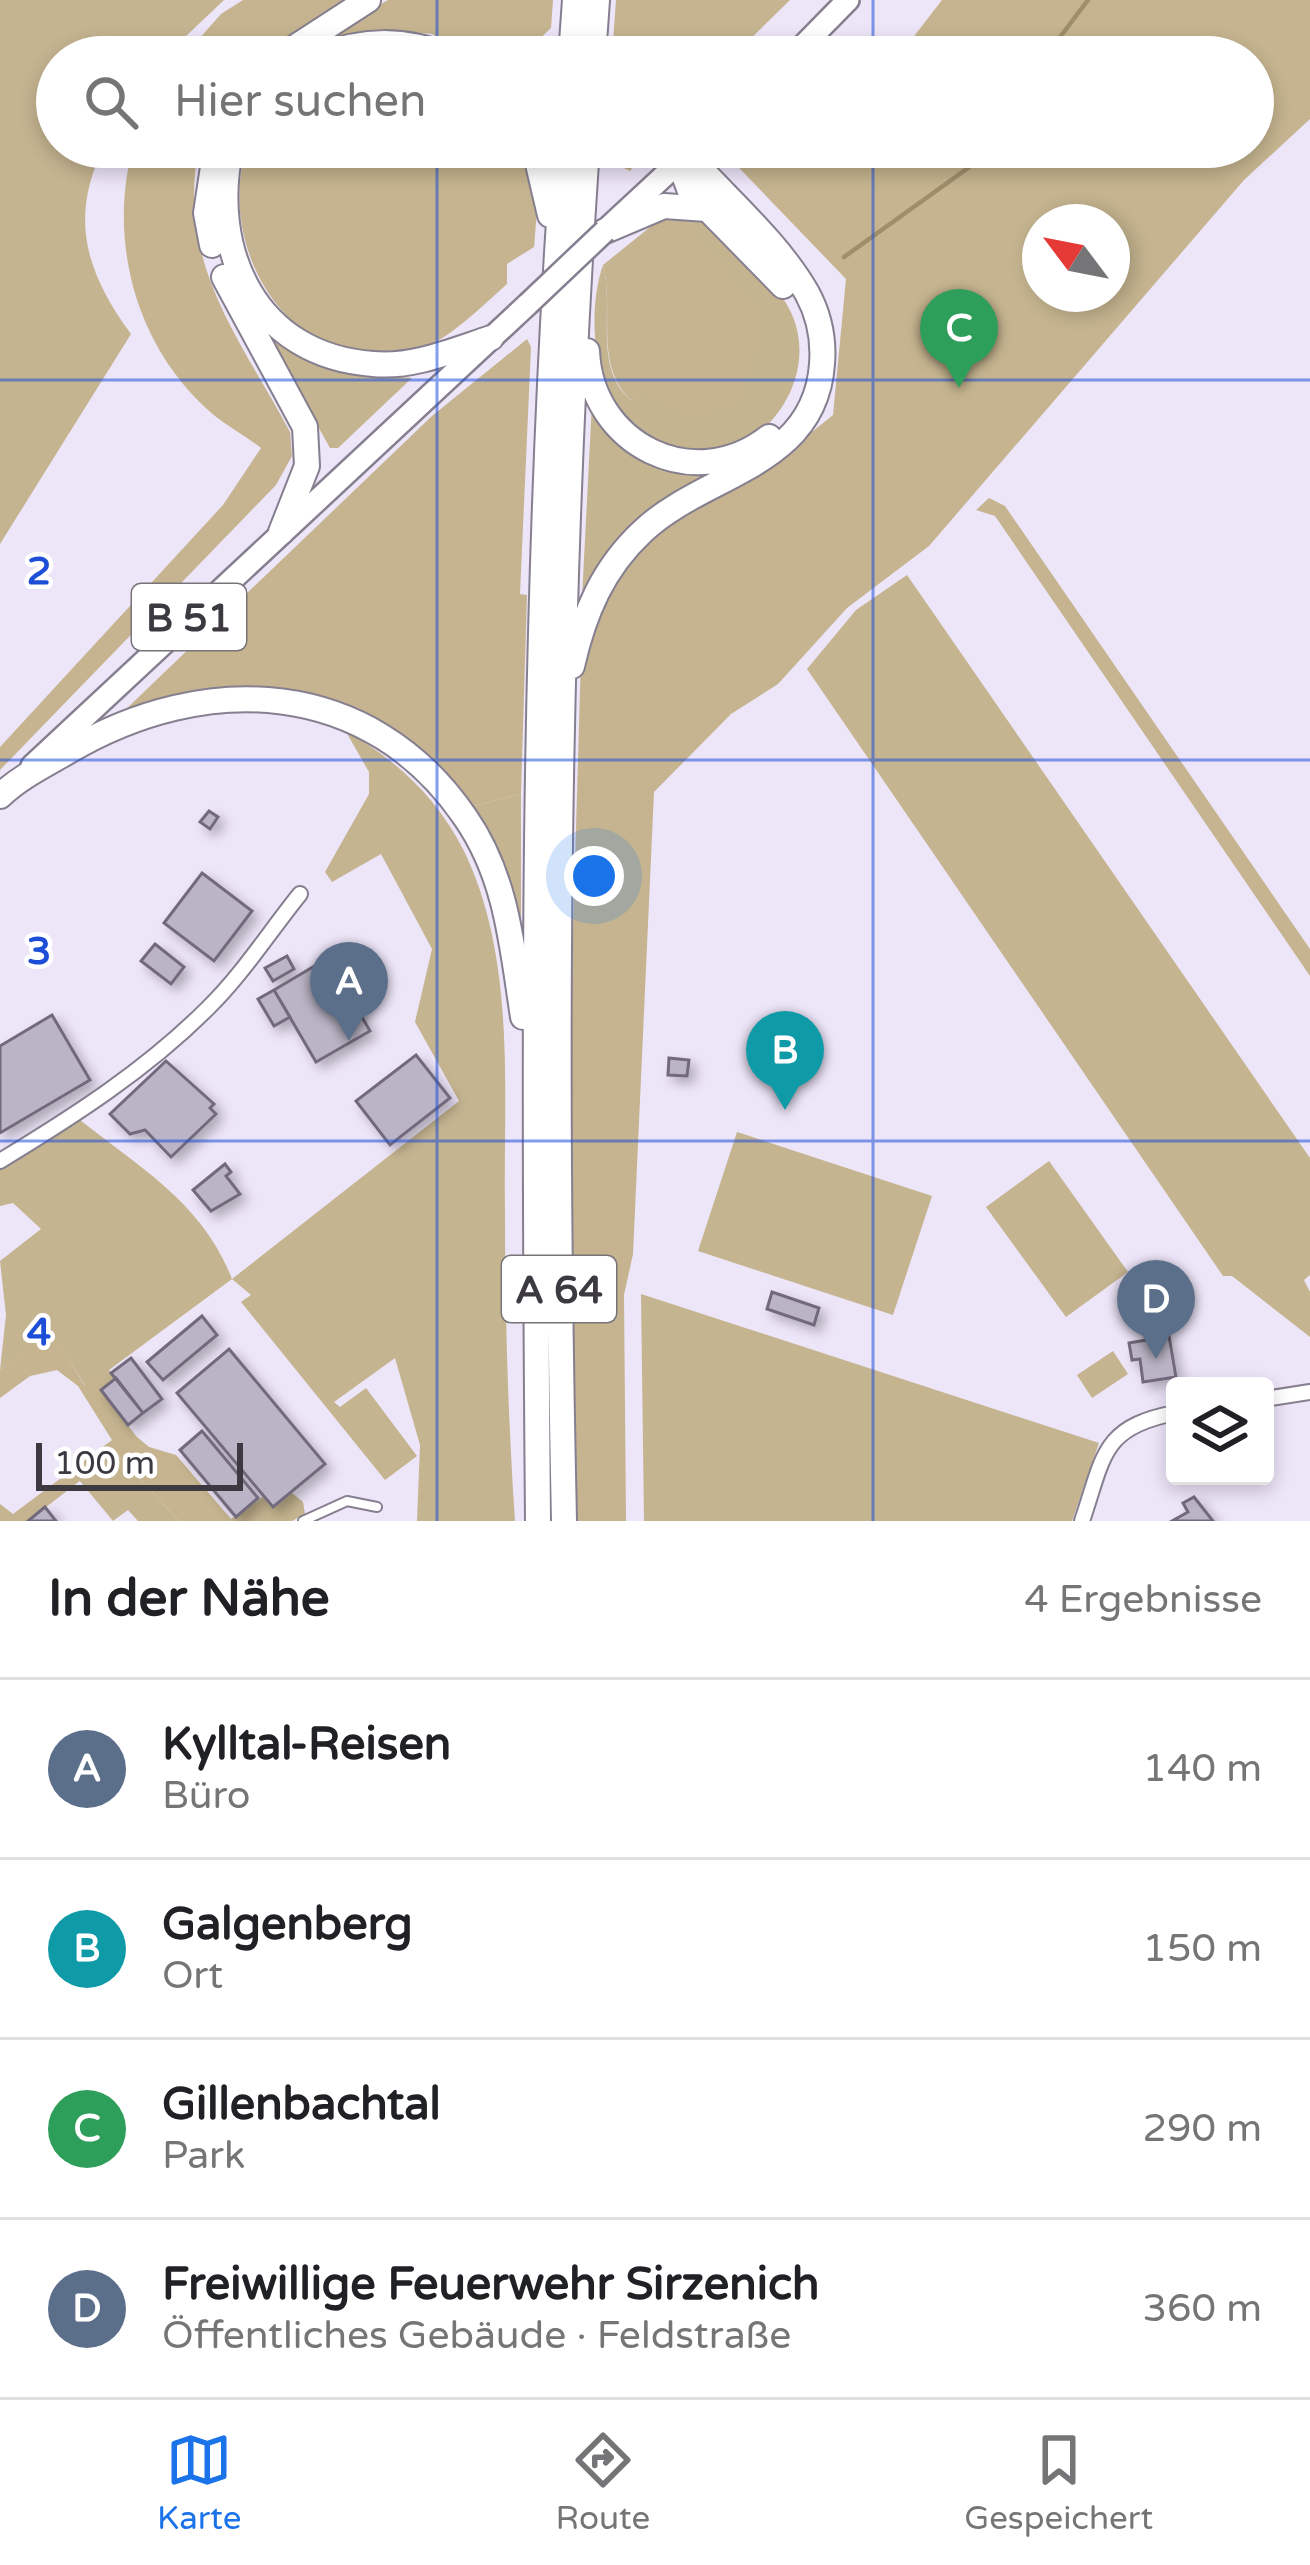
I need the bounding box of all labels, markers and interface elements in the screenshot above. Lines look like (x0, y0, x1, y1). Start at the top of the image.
search box (36, 36, 1274, 168)
icon: search (78, 69, 144, 135)
text: Hier suchen (174, 75, 426, 129)
north arrow (1022, 204, 1130, 312)
pin: C (920, 289, 998, 388)
text: 2 (27, 548, 51, 595)
road number: B 51 (132, 584, 246, 650)
your location (564, 846, 624, 906)
text: 3 (27, 928, 51, 975)
pin: A (310, 942, 388, 1041)
pin: B (746, 1011, 824, 1110)
road number: A 64 (502, 1256, 616, 1322)
pin: D (1117, 1260, 1195, 1359)
text: 4 (27, 1309, 51, 1356)
map controls (1166, 1377, 1274, 1485)
button: layers (1166, 1377, 1274, 1485)
scale bar (36, 1437, 243, 1490)
text: 100 m (54, 1444, 155, 1483)
text: In der Nähe (48, 1568, 330, 1630)
text: 4 Ergebnisse (1024, 1576, 1262, 1623)
text: Kylltal-Reisen (162, 1718, 451, 1772)
text: A (72, 1745, 102, 1792)
text: 140 m (1143, 1745, 1262, 1792)
text: Büro (162, 1772, 251, 1819)
text: Galgenberg (162, 1898, 413, 1952)
text: B (73, 1925, 101, 1972)
text: 150 m (1143, 1925, 1262, 1972)
text: Ort (162, 1952, 223, 1999)
text: Gillenbachtal (162, 2078, 441, 2132)
text: C (73, 2105, 101, 2152)
text: 290 m (1143, 2105, 1262, 2152)
text: Park (162, 2132, 245, 2179)
text: Freiwillige Feuerwehr Sirzenich (162, 2258, 819, 2312)
text: D (72, 2285, 102, 2332)
text: 360 m (1143, 2285, 1262, 2332)
text: Öffentliches Gebäude · Feldstraße (162, 2312, 791, 2359)
tab: Karte (157, 2427, 241, 2538)
tab: Route (555, 2427, 650, 2538)
tab: Gespeichert (964, 2427, 1153, 2538)

